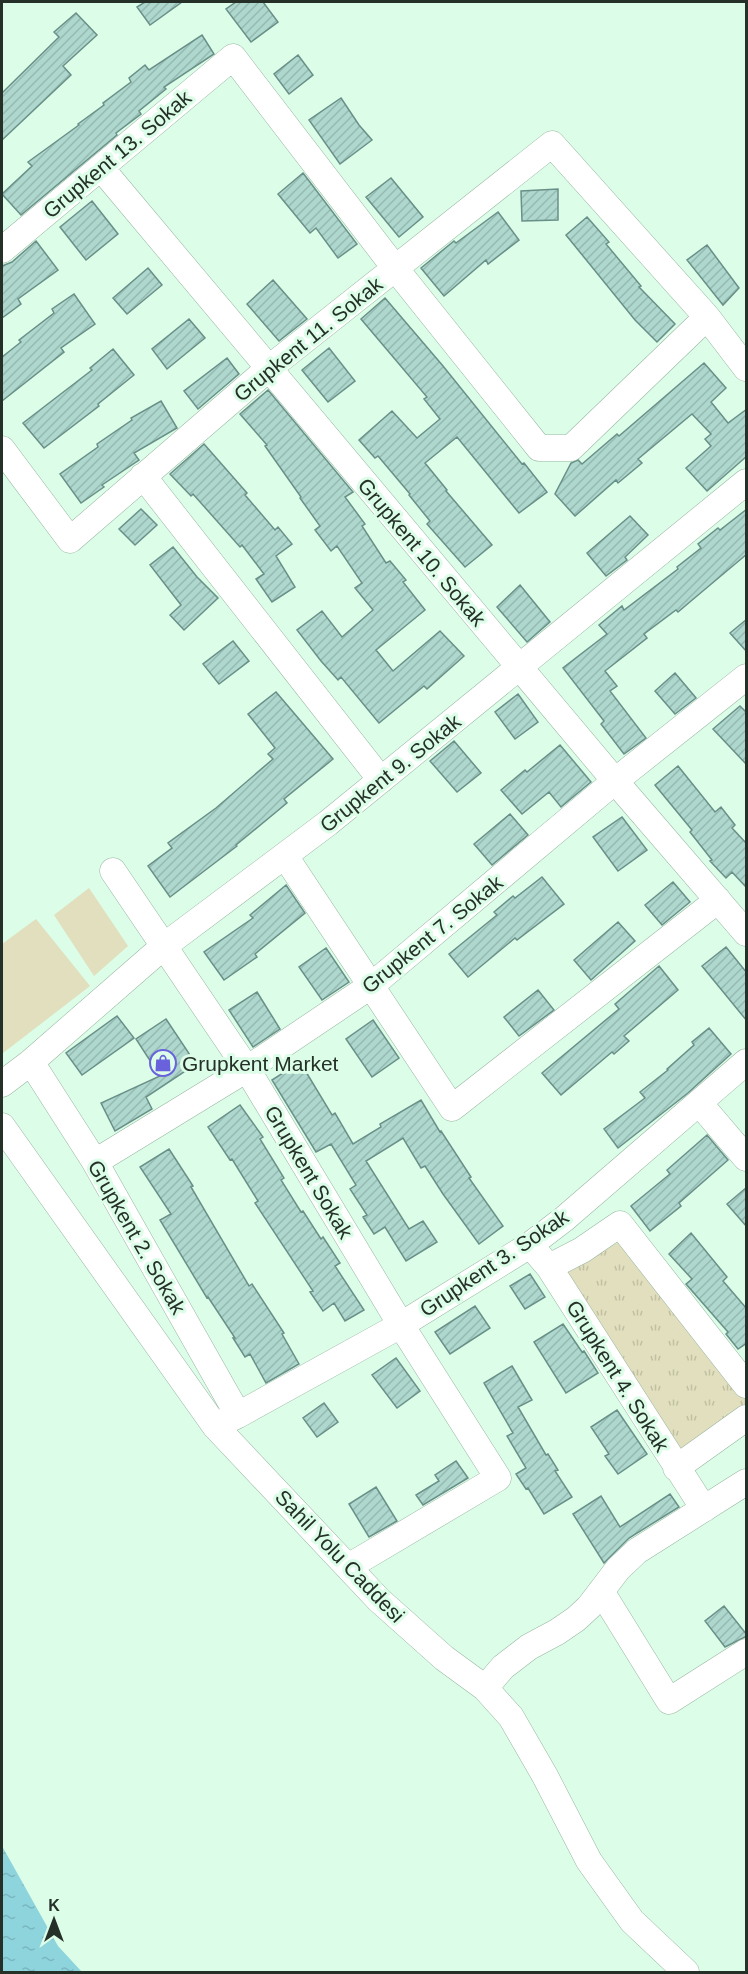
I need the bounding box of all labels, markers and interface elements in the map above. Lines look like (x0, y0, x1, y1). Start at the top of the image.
street label: Grupkent 13. Sokak (39, 85, 196, 222)
street label: Grupkent 11. Sokak (229, 272, 387, 406)
street label: Grupkent 10. Sokak (354, 474, 491, 631)
street label: Grupkent 9. Sokak (315, 709, 465, 837)
street label: Grupkent 7. Sokak (357, 870, 507, 998)
shop icon: Grupkent Market (148, 1048, 178, 1078)
place label: Grupkent Market (182, 1052, 339, 1075)
street label: Grupkent Sokak (260, 1102, 358, 1243)
street label: Grupkent 2. Sokak (84, 1156, 191, 1318)
street label: Grupkent 3. Sokak (415, 1205, 573, 1321)
street label: Grupkent 4. Sokak (562, 1296, 674, 1456)
street label: Sahil Yolu Caddesi (271, 1485, 409, 1627)
north arrow (24, 1890, 84, 1950)
text: K (48, 1897, 60, 1914)

